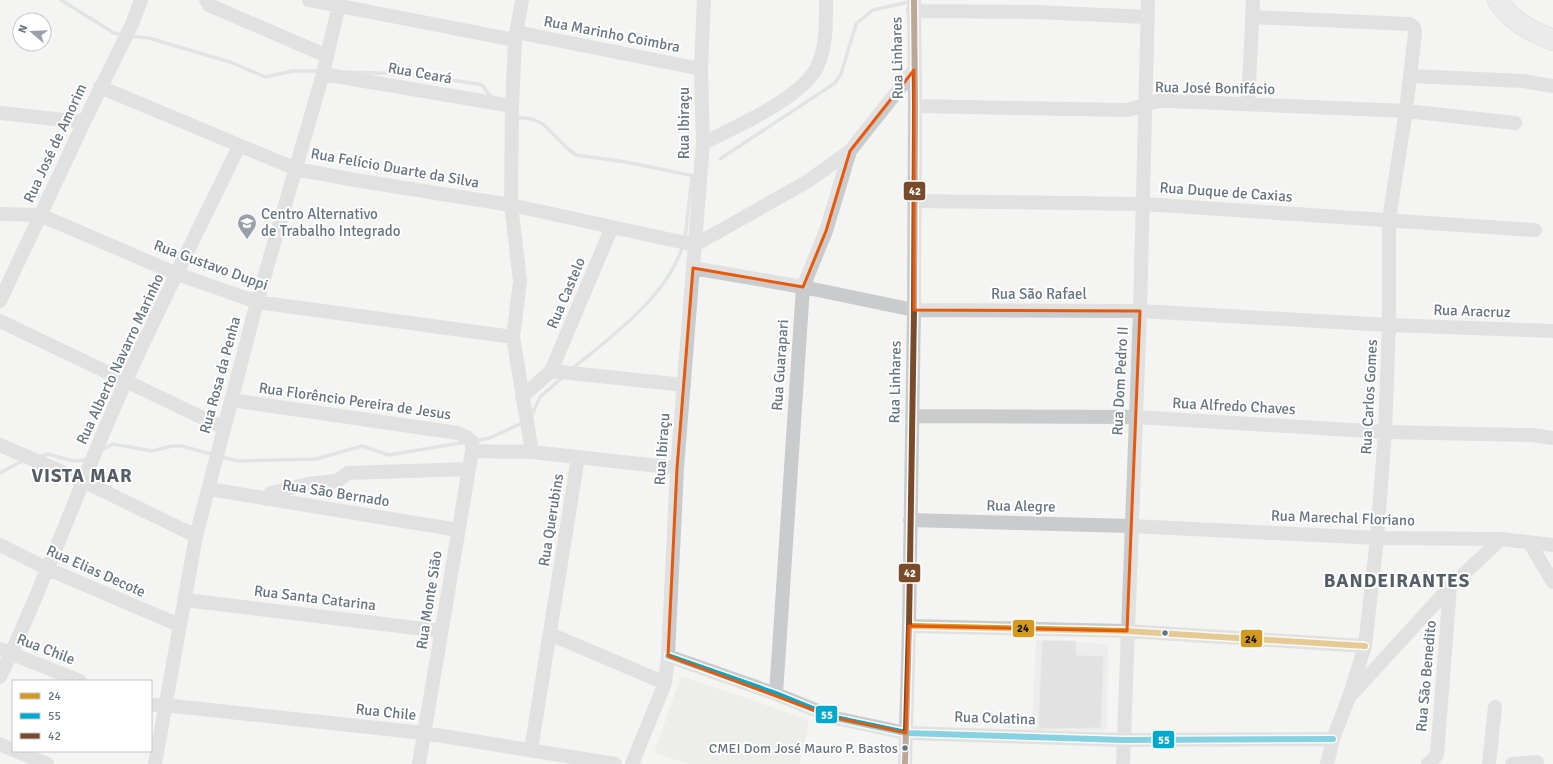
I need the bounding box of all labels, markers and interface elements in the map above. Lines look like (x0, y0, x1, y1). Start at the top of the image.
north arrow (12, 12, 52, 52)
street label: Rua Marinho Coimbra (542, 12, 682, 56)
street label: Rua Linhares (887, 16, 907, 99)
text: N (16, 23, 30, 35)
street label: Rua Ceará (386, 59, 454, 87)
street label: Rua José Bonifácio (1155, 78, 1276, 98)
street label: Rua José de Amorim (20, 81, 90, 205)
street label: Rua Ibiraçu (675, 87, 693, 159)
street label: Rua Felício Duarte da Silva (309, 144, 481, 192)
street label: Rua Duque de Caxias (1159, 178, 1293, 206)
line badge: 42 (903, 181, 926, 201)
text: 42 (909, 185, 921, 198)
place label: Centro Alternativo de Trabalho Integrado (261, 205, 401, 240)
school or university icon: Centro Alternativo de Trabalho Integrado (236, 212, 258, 240)
street label: Rua Gustavo Duppi (151, 236, 271, 294)
street label: Rua Castelo (543, 255, 589, 331)
street label: Rua Alberto Navarro Marinho (72, 271, 168, 447)
street label: Rua São Rafael (991, 285, 1087, 303)
street label: Rua Aracruz (1433, 301, 1511, 321)
street label: Rua Rosa da Penha (196, 315, 244, 435)
street label: Rua Guarapari (768, 319, 792, 411)
street label: Rua Dom Pedro II (1108, 326, 1132, 436)
street label: Rua Carlos Gomes (1357, 339, 1381, 455)
street label: Rua Linhares (885, 340, 905, 423)
street label: Rua Florêncio Pereira de Jesus (258, 379, 453, 423)
street label: Rua Alfredo Chaves (1172, 394, 1297, 418)
street label: Rua Ibiraçu (650, 412, 674, 486)
district label: VISTA MAR (31, 464, 133, 488)
street label: Rua Querubins (535, 472, 567, 568)
street label: Rua São Bernado (281, 476, 391, 510)
street label: Rua Alegre (986, 496, 1056, 516)
street label: Rua Marechal Floriano (1271, 506, 1416, 530)
street label: Rua Elias Decote (44, 541, 148, 601)
street label: Rua Monte Sião (412, 549, 446, 651)
line badge: 42 (898, 563, 921, 583)
text: 42 (904, 567, 916, 580)
district label: BANDEIRANTES (1324, 569, 1470, 593)
street label: Rua Santa Catarina (253, 582, 377, 614)
line badge: 24 (1012, 619, 1035, 638)
street label: Rua São Benedito (1412, 619, 1440, 732)
text: 24 (1017, 622, 1029, 635)
unlabelled marker (1160, 628, 1170, 638)
line badge: 24 (1240, 629, 1263, 648)
street label: Rua Chile (14, 630, 78, 668)
text: 24 (1245, 633, 1257, 646)
legend (12, 680, 152, 752)
text: 24 (48, 689, 61, 704)
street label: Rua Chile (355, 700, 417, 724)
line badge: 55 (815, 705, 838, 724)
street label: Rua Colatina (954, 708, 1036, 728)
text: 55 (48, 709, 61, 724)
text: 55 (821, 709, 833, 722)
text: 42 (48, 729, 61, 744)
line badge: 55 (1152, 730, 1175, 749)
text: 55 (1158, 734, 1170, 747)
place label: CMEI Dom José Mauro P. Bastos (709, 740, 898, 757)
marker: CMEI Dom José Mauro P. Bastos (900, 743, 910, 753)

